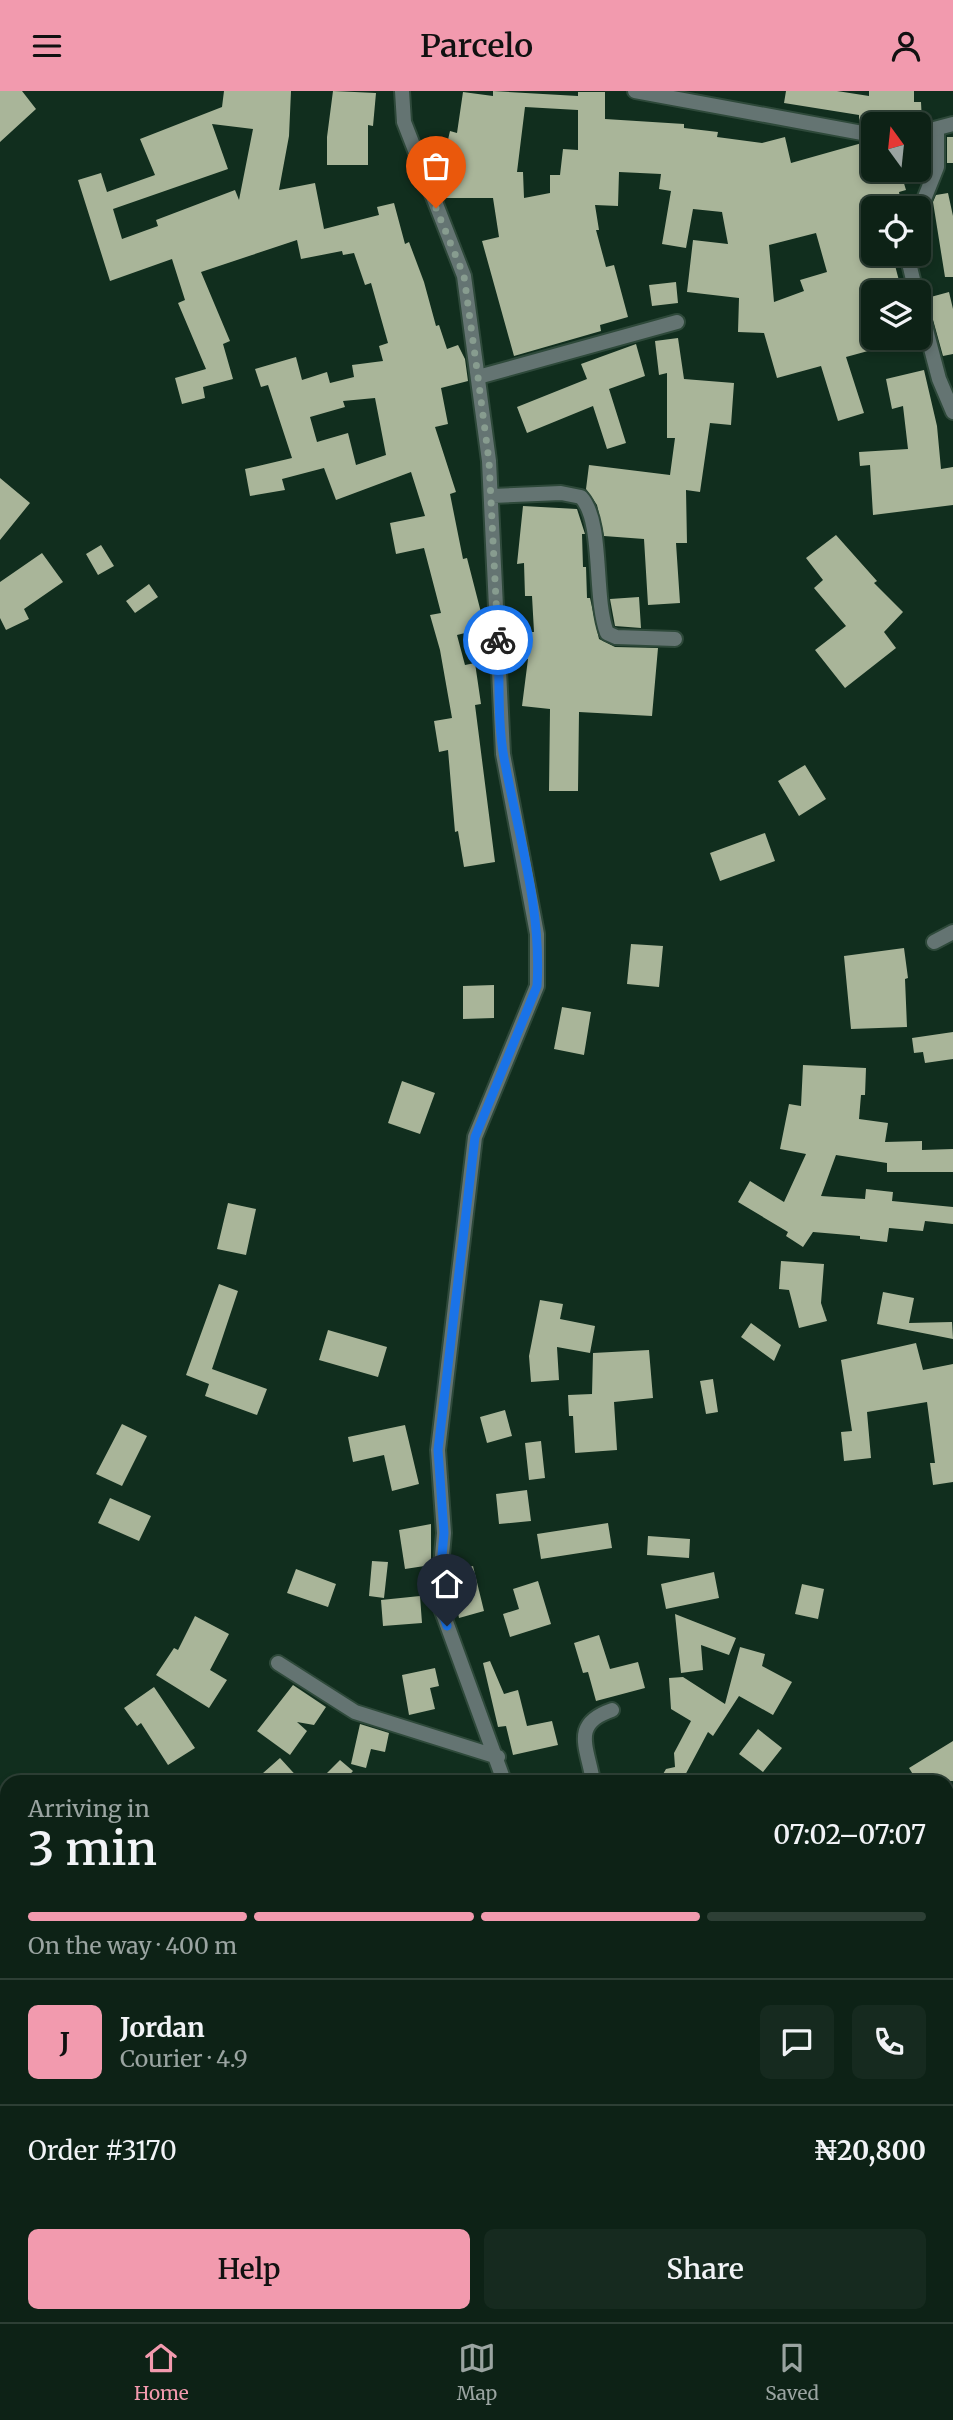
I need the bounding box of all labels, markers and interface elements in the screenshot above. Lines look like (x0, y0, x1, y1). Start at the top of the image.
text: Parcelo (420, 26, 533, 66)
icon: menu (28, 27, 66, 65)
icon: person (887, 27, 925, 65)
north arrow (861, 112, 931, 182)
map controls (861, 112, 931, 350)
pin (406, 136, 466, 208)
icon: bag (417, 147, 455, 185)
button: locate (861, 196, 931, 266)
button: layers (861, 280, 931, 350)
courier (463, 605, 533, 675)
icon: bike (479, 621, 517, 659)
pin (417, 1554, 477, 1626)
icon: home (428, 1565, 466, 1603)
text: Arriving in (28, 1794, 150, 1823)
text: 07:02–07:07 (773, 1818, 926, 1851)
text: 3 min (28, 1820, 157, 1878)
text: On the way · 400 m (28, 1931, 237, 1960)
button: chat (760, 2005, 834, 2079)
button: phone (852, 2005, 926, 2079)
text: Jordan (120, 2011, 205, 2044)
text: J (60, 2026, 70, 2059)
text: Courier · 4.9 (120, 2044, 248, 2073)
text: Order #3170 (28, 2134, 177, 2167)
text: ₦20,800 (813, 2134, 926, 2167)
button: Help (28, 2229, 470, 2309)
button: Share (484, 2229, 926, 2309)
tab: Home (134, 2339, 189, 2405)
tab: Map (457, 2339, 497, 2405)
tab: Saved (765, 2339, 819, 2405)

